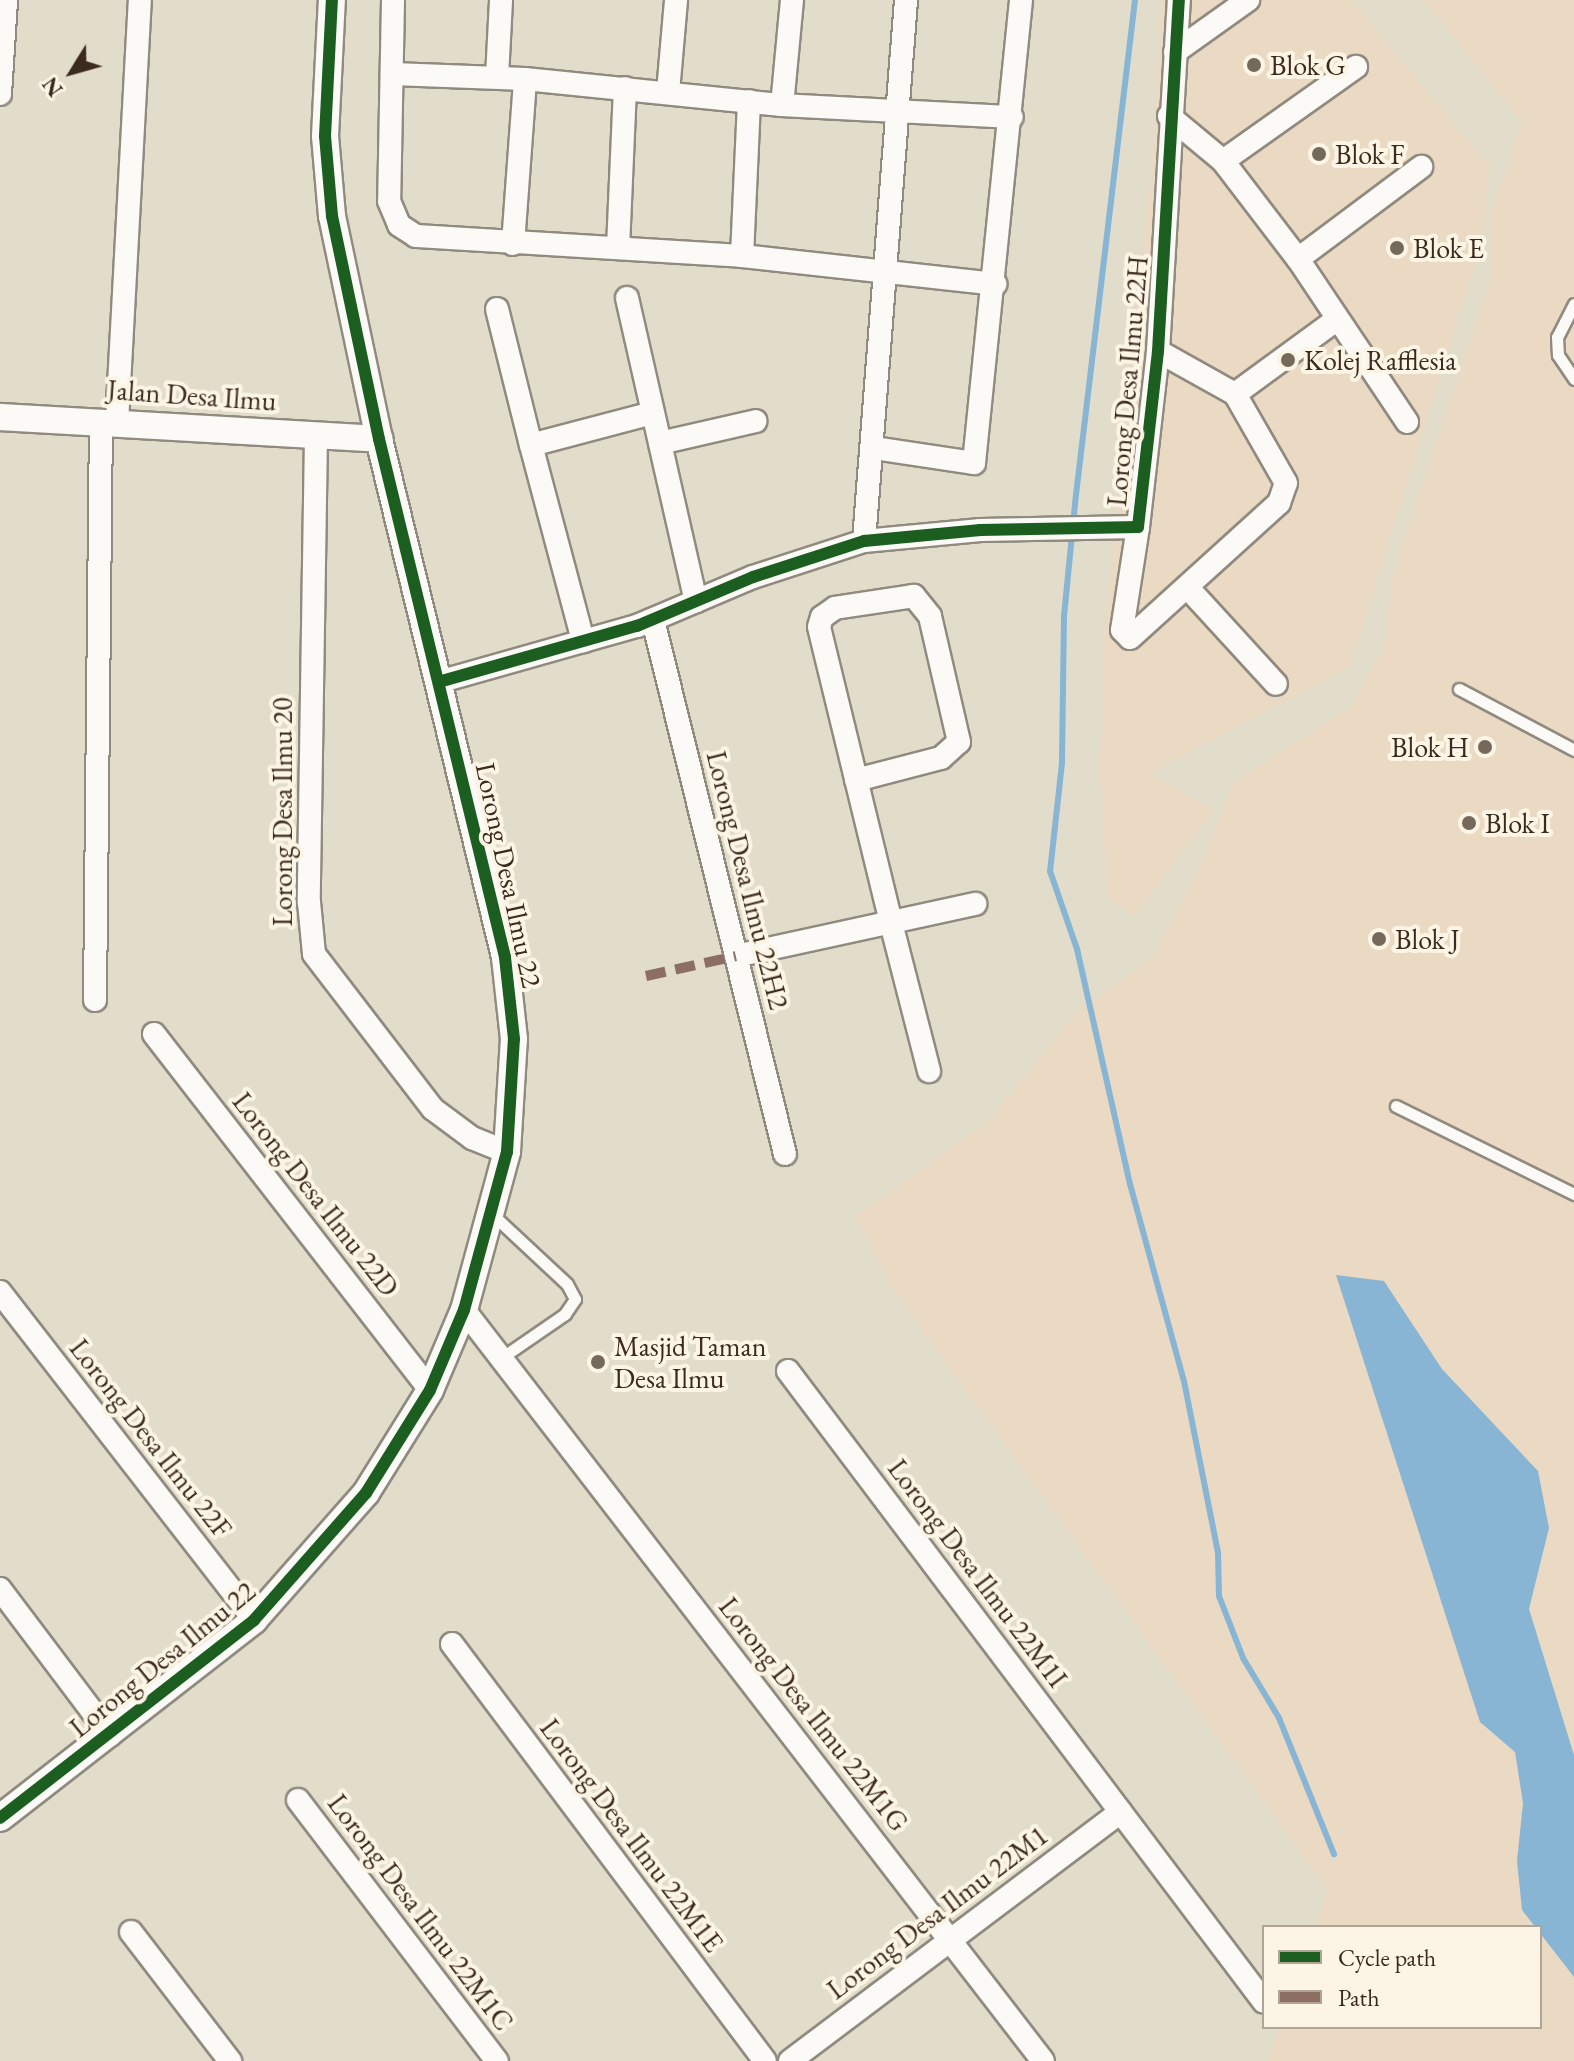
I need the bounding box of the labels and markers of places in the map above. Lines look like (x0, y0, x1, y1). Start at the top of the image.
place label: Blok G (1270, 48, 1346, 82)
marker: Blok G (1245, 56, 1263, 74)
place label: Blok F (1335, 137, 1405, 171)
marker: Blok F (1310, 145, 1328, 163)
place label: Blok E (1413, 231, 1484, 265)
marker: Blok E (1388, 239, 1406, 257)
place label: Kolej Rafflesia (1304, 343, 1457, 377)
marker: Kolej Rafflesia (1279, 351, 1297, 369)
place label: Blok H (1391, 730, 1469, 764)
marker: Blok H (1476, 738, 1494, 756)
place label: Blok I (1485, 806, 1550, 840)
marker: Blok I (1460, 814, 1478, 832)
place label: Blok J (1395, 922, 1460, 956)
marker: Blok J (1370, 930, 1388, 948)
place label: Masjid Taman Desa Ilmu (614, 1329, 767, 1395)
marker: Masjid Taman Desa Ilmu (589, 1353, 607, 1371)

